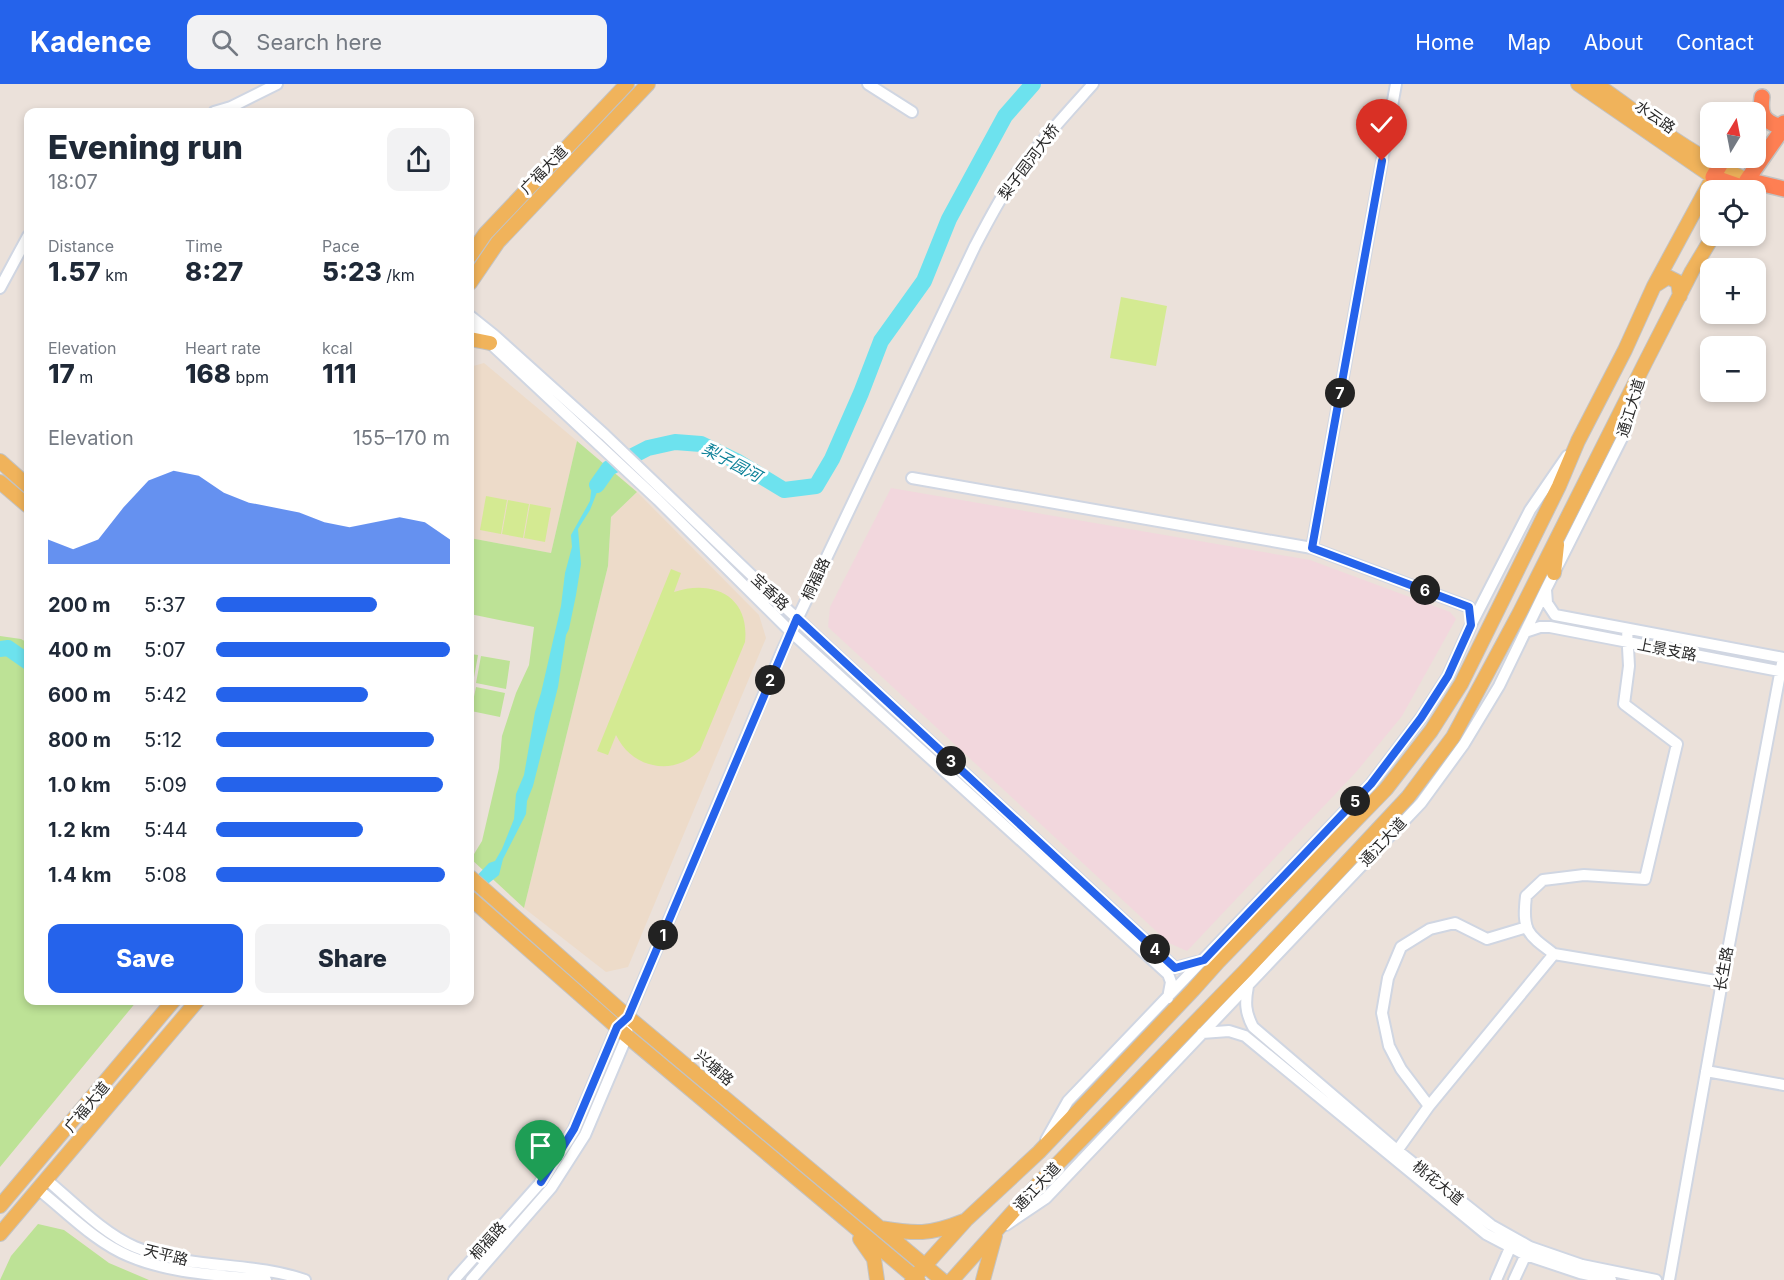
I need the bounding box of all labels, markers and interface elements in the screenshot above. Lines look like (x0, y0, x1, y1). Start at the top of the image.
search box (187, 15, 607, 69)
text: Kadence (30, 25, 151, 59)
icon: search (208, 26, 241, 59)
text: Search here (256, 29, 382, 55)
text: Home (1415, 30, 1474, 55)
text: Map (1507, 30, 1551, 55)
text: About (1584, 30, 1643, 55)
text: Contact (1676, 30, 1754, 55)
street label: 水云路 (1631, 96, 1679, 137)
pin (1356, 99, 1407, 161)
north arrow (1700, 102, 1766, 168)
map controls (1700, 102, 1766, 402)
icon: check (1365, 108, 1398, 141)
street label: 梨子园河大桥 (994, 120, 1063, 203)
text: Evening run (48, 127, 243, 167)
button: share (387, 128, 450, 191)
street label: 广福大道 (516, 141, 571, 198)
text: 18:07 (48, 170, 98, 194)
button: locate (1700, 180, 1766, 246)
text: Distance (48, 236, 114, 256)
text: Time (185, 236, 223, 256)
text: Pace (322, 236, 360, 256)
text: 1.57 (48, 256, 101, 287)
text: 8:27 (185, 256, 243, 287)
text: 5:23 (322, 256, 382, 287)
button: + (1700, 258, 1766, 324)
text: km (101, 265, 128, 285)
text: /km (382, 265, 415, 285)
button: − (1700, 336, 1766, 402)
text: Elevation (48, 338, 117, 358)
text: Heart rate (185, 338, 261, 358)
text: kcal (322, 338, 353, 358)
text: 17 (48, 358, 75, 389)
text: 168 (185, 358, 231, 389)
text: 111 (322, 358, 356, 389)
text: m (75, 367, 93, 387)
text: bpm (231, 367, 269, 387)
street label: 通江大道 (1613, 376, 1648, 439)
pin: 7 (1325, 378, 1355, 408)
text: 7 (1335, 383, 1345, 403)
text: Elevation (48, 426, 134, 450)
text: 155–170 m (353, 426, 450, 450)
water label: 梨子园河 (699, 438, 768, 487)
street label: 桐福路 (797, 554, 834, 603)
street label: 宝香路 (748, 569, 793, 614)
pin: 6 (1410, 575, 1440, 605)
text: 6 (1420, 580, 1430, 600)
text: 200 m (48, 593, 111, 617)
text: 5:37 (144, 593, 186, 617)
street label: 上景支路 (1636, 634, 1698, 665)
text: 400 m (48, 638, 112, 662)
text: 5:07 (144, 638, 185, 662)
pin: 2 (755, 665, 785, 695)
text: 2 (765, 670, 775, 690)
text: 600 m (48, 683, 111, 707)
text: 5:42 (144, 683, 187, 707)
text: 800 m (48, 728, 111, 752)
text: 5:12 (144, 728, 182, 752)
pin: 3 (936, 746, 966, 776)
text: 3 (946, 751, 956, 771)
text: 1.0 km (48, 773, 111, 797)
text: 5:09 (144, 773, 187, 797)
pin: 5 (1340, 786, 1370, 816)
text: 5 (1350, 791, 1360, 811)
street label: 通江大道 (1355, 813, 1410, 870)
text: 1.2 km (48, 818, 111, 842)
text: 5:44 (144, 818, 188, 842)
text: 1.4 km (48, 863, 111, 887)
text: 5:08 (144, 863, 187, 887)
pin: 1 (648, 920, 678, 950)
button: Save (48, 924, 243, 993)
button: Share (255, 924, 450, 993)
text: 1 (660, 925, 666, 945)
pin: 4 (1140, 934, 1170, 964)
text: 4 (1150, 939, 1160, 959)
street label: 长生路 (1710, 945, 1737, 993)
street label: 兴塘路 (691, 1046, 738, 1089)
street label: 广福大道 (60, 1078, 113, 1136)
pin (515, 1120, 566, 1182)
icon: arrive (524, 1129, 557, 1162)
street label: 桃花大道 (1409, 1156, 1468, 1209)
street label: 通江大道 (1009, 1158, 1064, 1215)
street label: 桐福路 (466, 1218, 510, 1264)
street label: 天平路 (142, 1240, 190, 1269)

